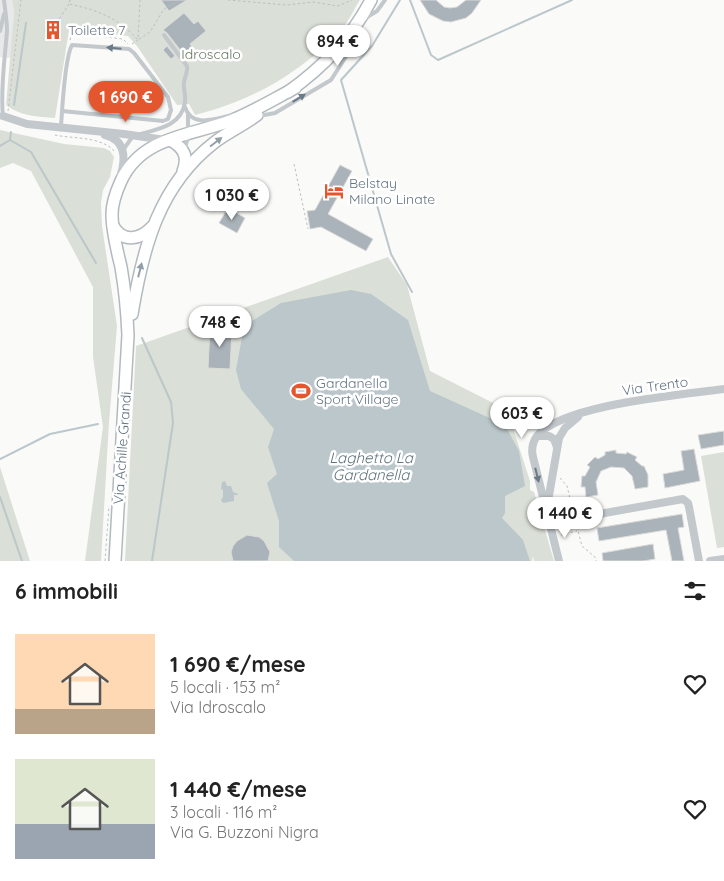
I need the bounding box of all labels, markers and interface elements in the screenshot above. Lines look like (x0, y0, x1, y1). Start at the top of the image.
building icon: Toilette 7 (42, 19, 64, 41)
place label: Toilette 7 (68, 21, 126, 39)
pin: 894 € (303, 24, 373, 67)
text: 894 € (317, 31, 359, 51)
one-way arrow (106, 44, 122, 52)
park label: Idroscalo (181, 45, 241, 63)
pin: 1 690 € (80, 80, 172, 123)
text: 1 690 € (100, 87, 152, 107)
one-way arrow (292, 94, 305, 103)
one-way arrow (209, 137, 223, 147)
place label: Belstay Milano Linate (349, 174, 435, 208)
pin: 1 030 € (186, 178, 278, 221)
hotel icon: Belstay Milano Linate (323, 180, 345, 202)
text: 1 030 € (205, 185, 259, 205)
one-way arrow (136, 263, 144, 278)
pin: 748 € (185, 306, 255, 348)
text: 748 € (200, 312, 240, 332)
street label: Via Trento (621, 372, 689, 400)
place label: Gardanella Sport Village (316, 374, 398, 408)
sports icon: Gardanella Sport Village (290, 380, 312, 402)
street label: Via Achille Grandi (109, 391, 135, 505)
pin: 603 € (487, 396, 557, 439)
text: 603 € (501, 403, 543, 423)
water label: Laghetto La Gardanella (329, 448, 414, 484)
one-way arrow (533, 467, 541, 482)
pin: 1 440 € (519, 496, 611, 539)
text: 1 440 € (538, 503, 592, 523)
icon: filters (681, 577, 709, 605)
text: 6 immobili (15, 578, 118, 604)
text: 1 690 €/mese (170, 651, 306, 677)
icon: home (55, 654, 115, 714)
icon: heart (681, 670, 709, 698)
text: 5 locali · 153 m² (170, 677, 280, 697)
text: Via Idroscalo (170, 697, 266, 717)
text: 1 440 €/mese (170, 776, 307, 802)
icon: home (55, 779, 115, 839)
icon: heart (681, 795, 709, 823)
text: 3 locali · 116 m² (170, 802, 277, 822)
text: Via G. Buzzoni Nigra (170, 822, 319, 842)

